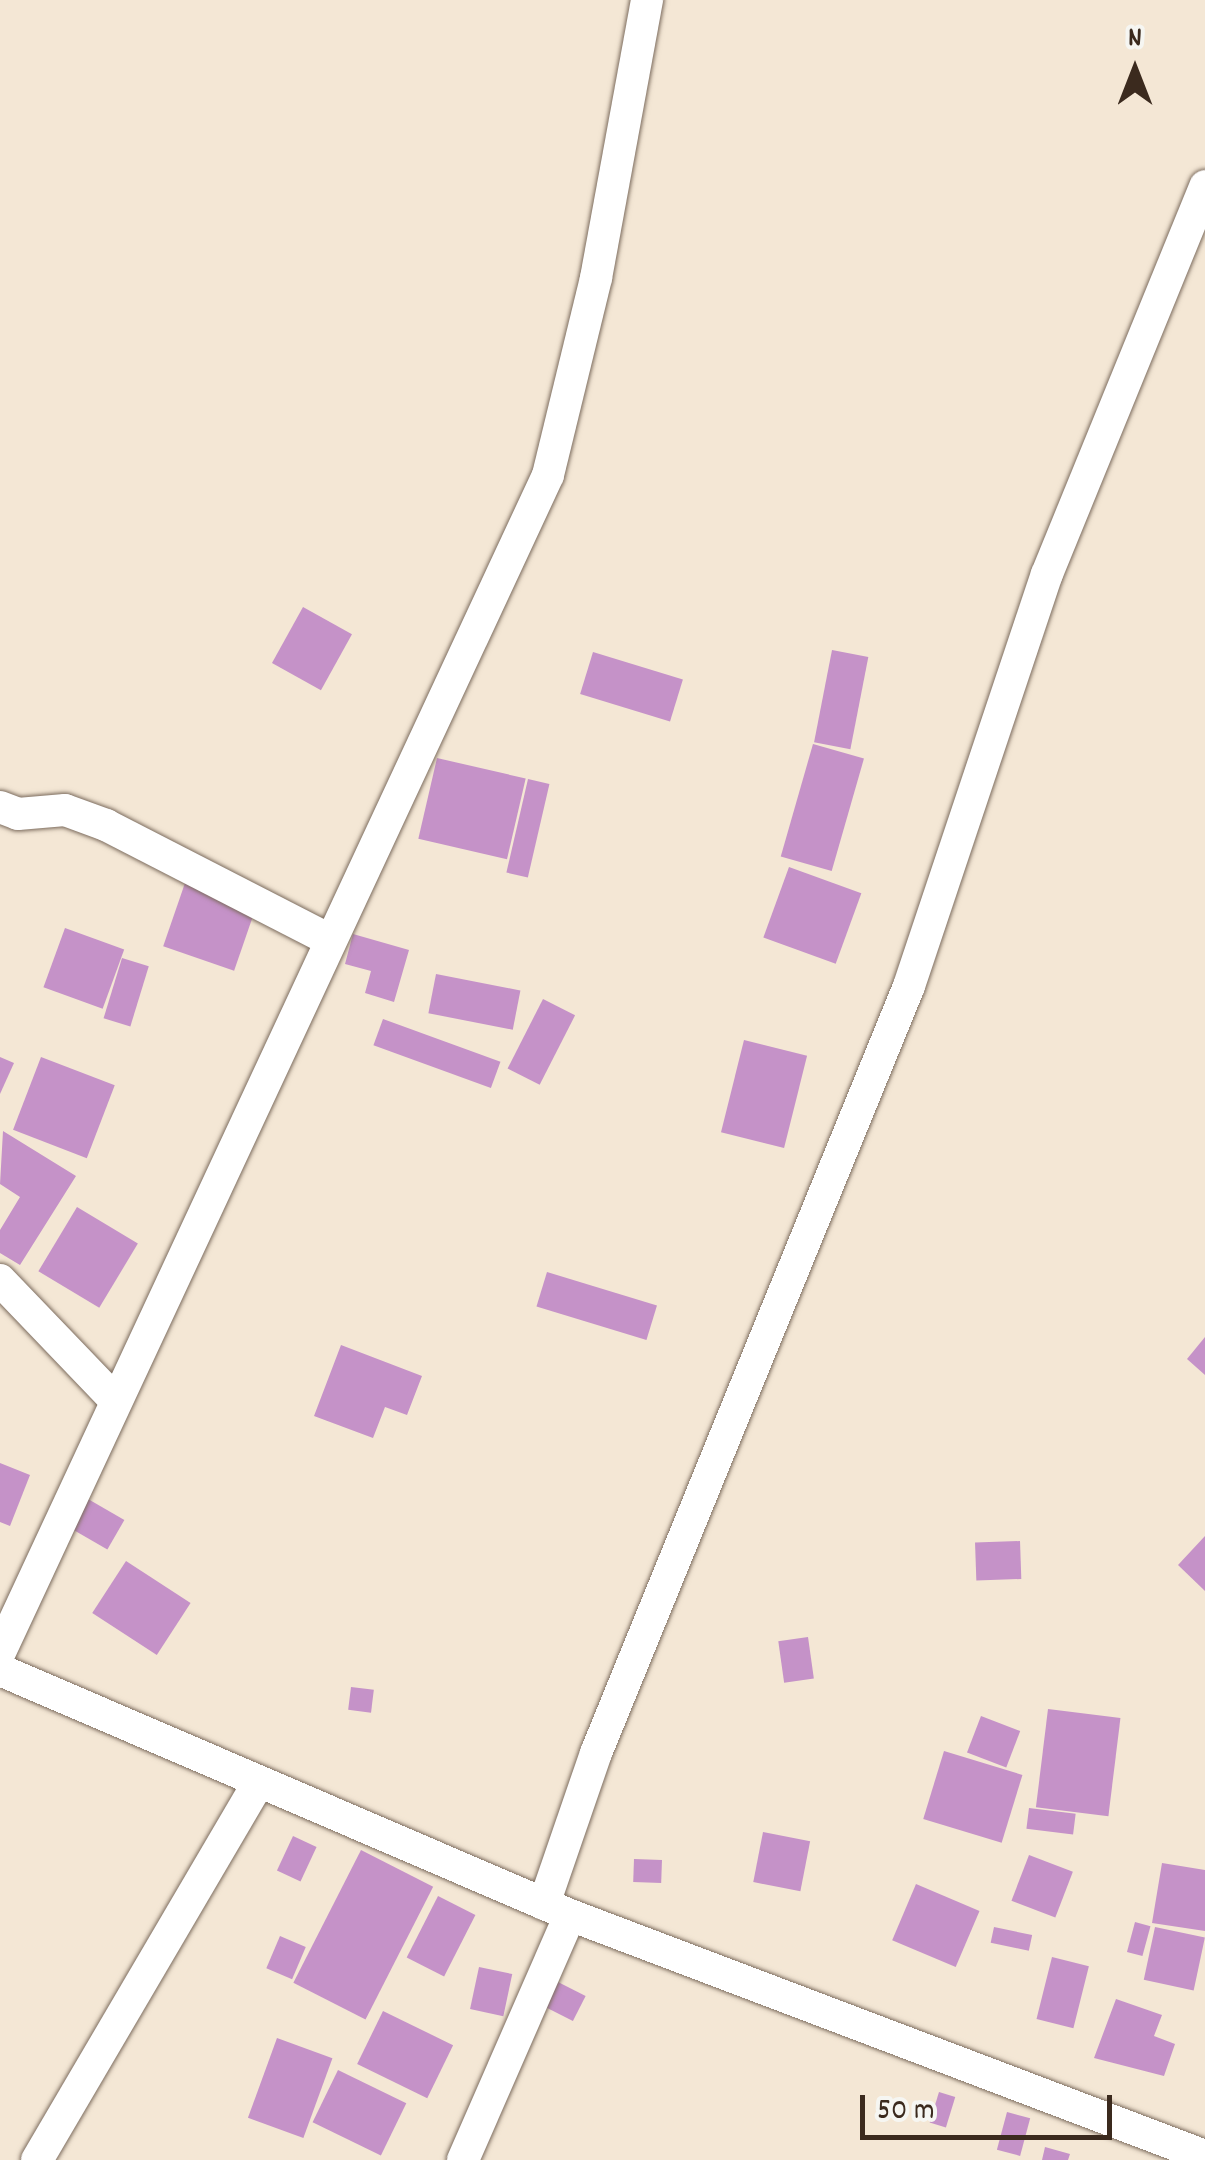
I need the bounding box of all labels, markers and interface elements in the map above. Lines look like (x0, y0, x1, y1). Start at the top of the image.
north arrow (1085, 20, 1185, 120)
text: N (1128, 20, 1142, 60)
scale bar (865, 2075, 1118, 2137)
text: 50 m (877, 2091, 935, 2134)

